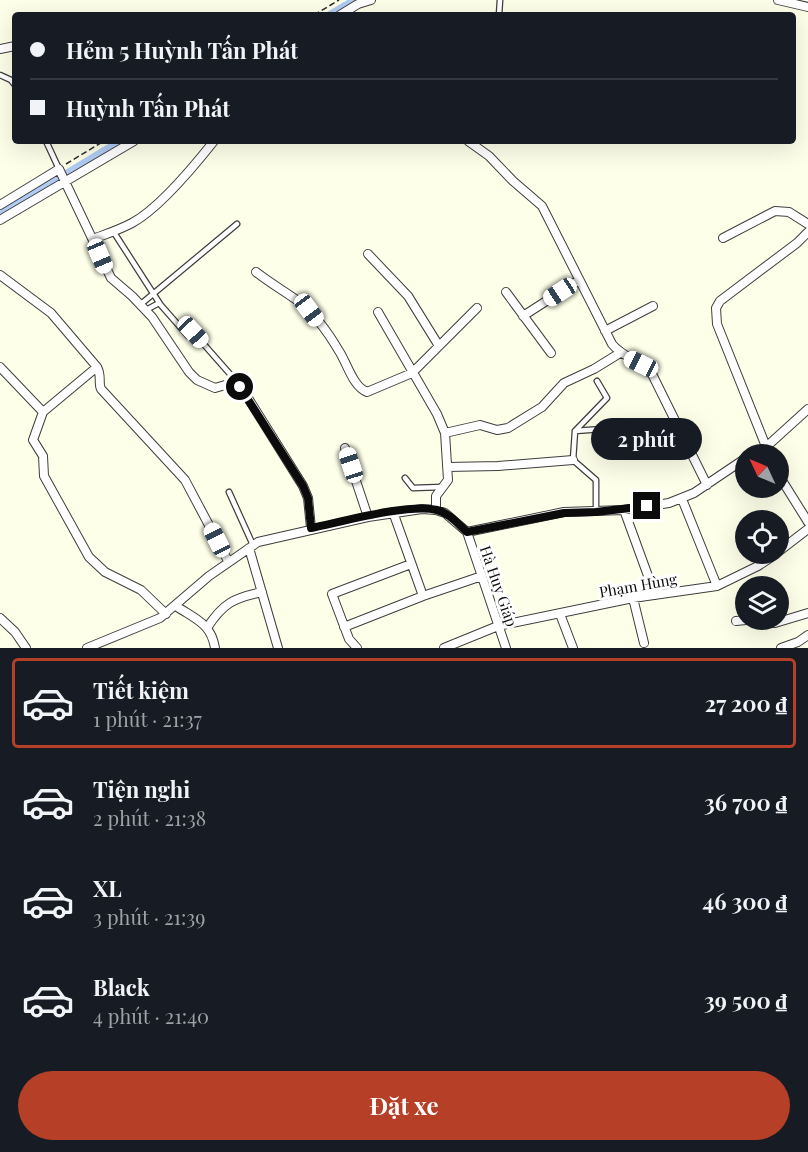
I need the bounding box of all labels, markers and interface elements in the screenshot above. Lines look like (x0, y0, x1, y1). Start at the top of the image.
text: Hẻm 5 Huỳnh Tấn Phát (66, 35, 298, 65)
text: Huỳnh Tấn Phát (66, 93, 230, 123)
car (85, 236, 115, 276)
car (540, 275, 580, 309)
car (291, 290, 327, 330)
car (174, 313, 212, 351)
car (621, 348, 661, 380)
route start (226, 373, 253, 400)
callout: 2 phút (592, 419, 702, 461)
text: 2 phút (617, 425, 676, 452)
north arrow (735, 444, 789, 498)
map controls (735, 444, 789, 630)
car (337, 445, 365, 485)
route end (633, 492, 660, 519)
button: locate (735, 510, 789, 564)
car (201, 520, 233, 560)
street label: Hà Huy Giáp (476, 543, 522, 629)
street label: Phạm Hùng (598, 568, 679, 602)
button: layers (735, 576, 789, 630)
text: Tiết kiệm (93, 675, 189, 705)
icon: car (21, 676, 75, 730)
text: 27 200 ₫ (705, 688, 787, 718)
text: 1 phút · 21:37 (93, 705, 202, 732)
text: Tiện nghi (93, 774, 190, 804)
icon: car (21, 775, 75, 829)
text: 36 700 ₫ (704, 787, 787, 817)
text: 2 phút · 21:38 (93, 804, 206, 831)
text: XL (93, 873, 122, 903)
icon: car (21, 874, 75, 928)
text: 46 300 ₫ (703, 886, 787, 916)
text: 3 phút · 21:39 (93, 903, 205, 930)
text: Black (93, 972, 150, 1002)
icon: car (21, 973, 75, 1027)
text: 39 500 ₫ (704, 985, 787, 1015)
text: 4 phút · 21:40 (93, 1002, 209, 1029)
button: Đặt xe (18, 1071, 790, 1140)

